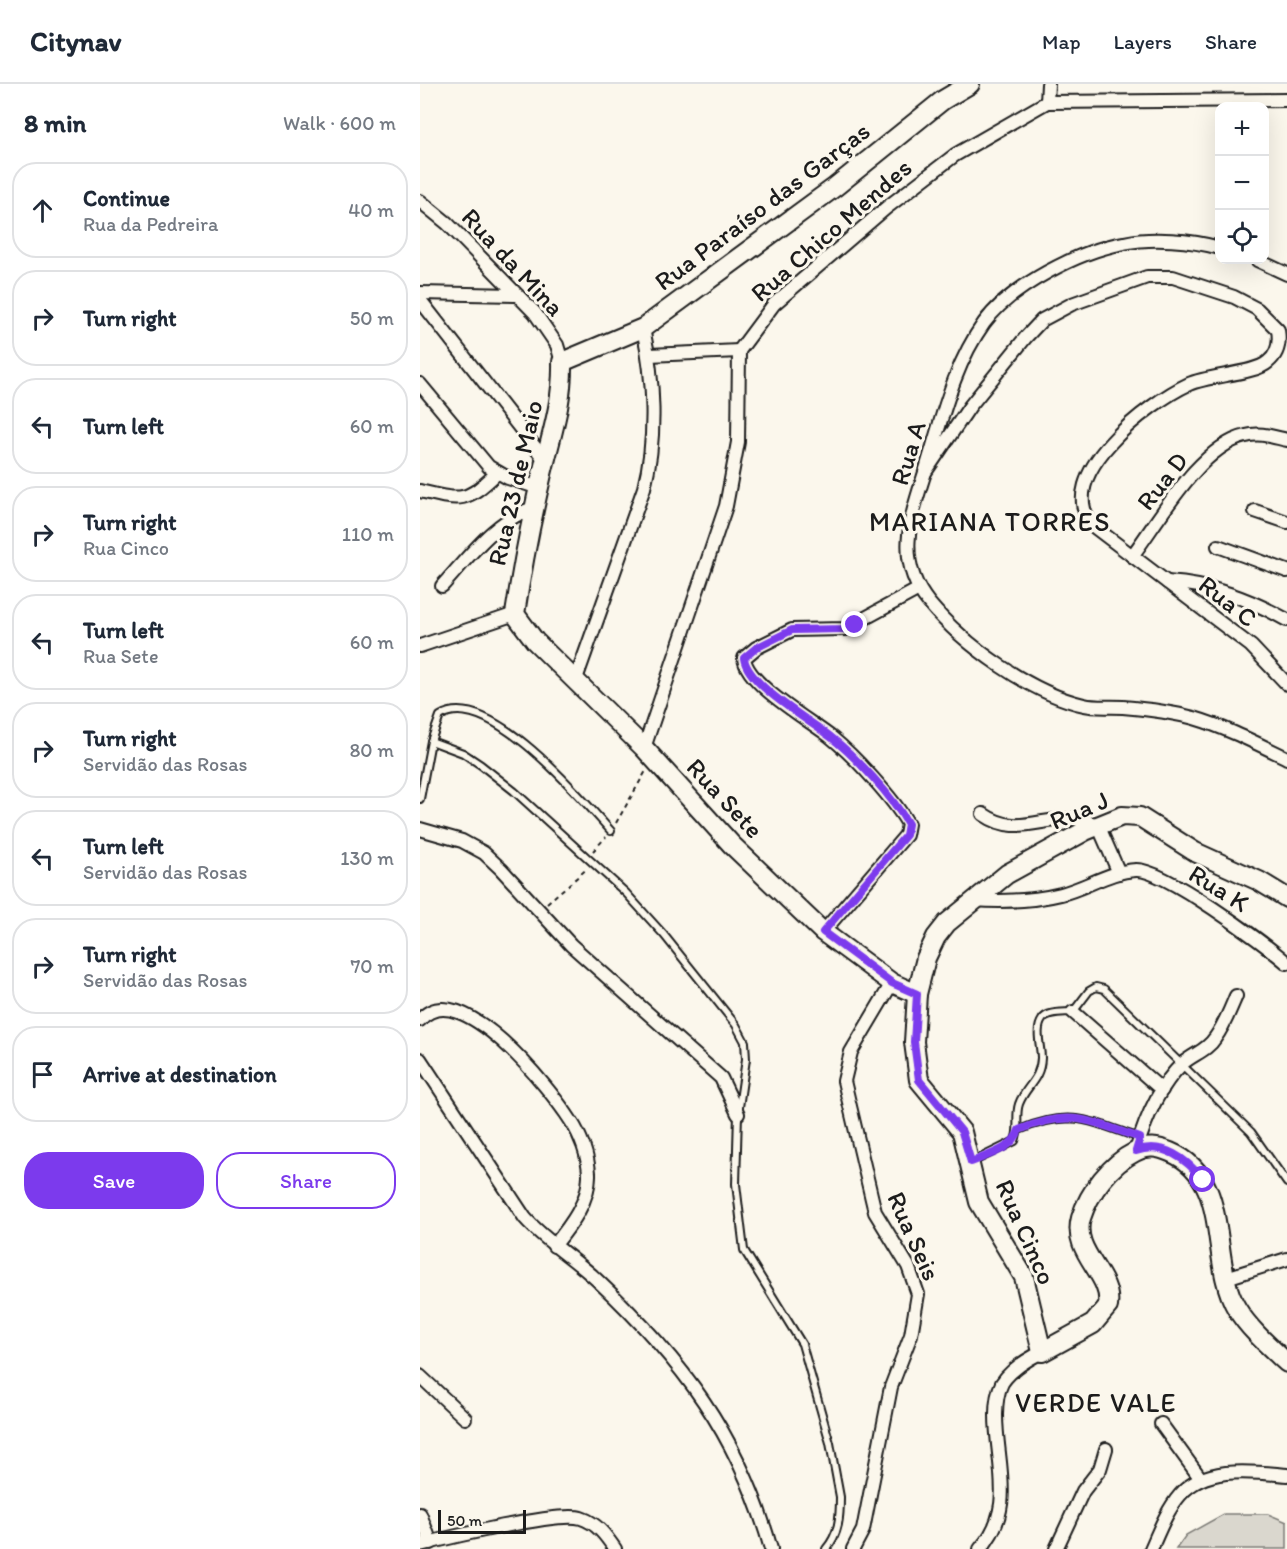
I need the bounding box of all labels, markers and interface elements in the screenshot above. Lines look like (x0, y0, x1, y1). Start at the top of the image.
text: Citynav (30, 24, 121, 58)
text: Map (1042, 29, 1081, 54)
text: Layers (1114, 29, 1172, 54)
text: Share (1205, 29, 1257, 54)
map controls (1215, 102, 1269, 264)
button: + (1215, 102, 1269, 156)
text: 8 min (24, 107, 86, 139)
text: Walk · 600 m (283, 111, 396, 135)
street label: Rua Paraíso das Garças (648, 115, 876, 297)
street label: Rua Chico Mendes (744, 151, 918, 309)
button: − (1215, 156, 1269, 210)
text: Continue (83, 185, 170, 212)
icon: ahead (26, 194, 59, 227)
text: 40 m (348, 198, 394, 222)
street label: Rua da Mina (455, 201, 571, 323)
button: locate (1215, 210, 1269, 264)
text: Rua da Pedreira (83, 212, 218, 236)
icon: right (26, 302, 59, 335)
text: Turn right (83, 305, 177, 332)
text: 50 m (350, 306, 394, 330)
street label: Rua 23 de Maio (480, 397, 550, 569)
icon: left (26, 410, 59, 443)
text: Turn left (83, 413, 164, 440)
text: 60 m (350, 414, 394, 438)
street label: Rua A (883, 417, 933, 489)
street label: Rua D (1129, 445, 1195, 517)
district label: MARIANA TORRES (869, 505, 1111, 538)
text: Turn right (83, 509, 177, 536)
icon: right (26, 518, 59, 551)
text: 110 m (342, 522, 394, 546)
text: Rua Cinco (83, 536, 169, 560)
street label: Rua C (1192, 568, 1264, 634)
route end (841, 611, 867, 637)
text: Turn left (83, 617, 164, 644)
icon: left (26, 626, 59, 659)
text: 60 m (350, 630, 394, 654)
text: Rua Sete (83, 644, 158, 668)
text: Turn right (83, 725, 177, 752)
icon: right (26, 734, 59, 767)
text: 80 m (349, 738, 394, 762)
street label: Rua Sete (680, 751, 770, 845)
text: Servidão das Rosas (83, 752, 247, 776)
street label: Rua J (1045, 783, 1113, 837)
text: Turn left (83, 833, 164, 860)
icon: left (26, 842, 59, 875)
text: 130 m (340, 846, 394, 870)
street label: Rua K (1183, 857, 1255, 919)
text: Servidão das Rosas (83, 860, 247, 884)
text: Turn right (83, 941, 177, 968)
icon: right (26, 950, 59, 983)
text: 70 m (350, 954, 394, 978)
text: Servidão das Rosas (83, 968, 247, 992)
icon: arrive (26, 1058, 59, 1091)
text: Arrive at destination (83, 1061, 277, 1088)
button: Save (24, 1152, 204, 1209)
button: Share (216, 1152, 396, 1209)
route start (1189, 1166, 1215, 1192)
street label: Rua Cinco (989, 1174, 1063, 1290)
street label: Rua Seis (880, 1187, 948, 1285)
district label: VERDE VALE (1015, 1386, 1177, 1419)
scale bar (438, 1507, 526, 1534)
text: 50 m (447, 1511, 482, 1530)

